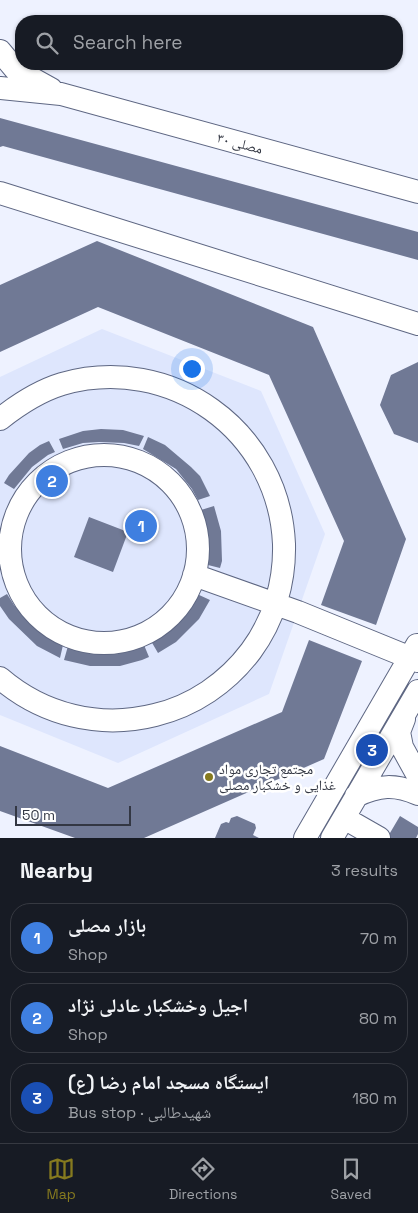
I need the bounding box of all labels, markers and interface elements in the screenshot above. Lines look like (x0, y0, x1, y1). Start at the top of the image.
search box (15, 15, 403, 70)
icon: search (33, 29, 61, 57)
text: Search here (73, 30, 183, 55)
street label: مصلی ۳۰ (215, 128, 265, 158)
your location (179, 356, 205, 382)
pin: 2 (36, 462, 68, 500)
pin: 1 (125, 507, 157, 545)
pin: 3 (356, 731, 388, 769)
place label: مجتمع تجاری مواد غذایی و خشکبار مصلی (219, 760, 336, 794)
marker: مجتمع تجاری مواد غذایی و خشکبار مصلی (203, 771, 215, 783)
scale bar (15, 803, 131, 826)
text: 50 m (22, 806, 55, 824)
text: Nearby (20, 857, 93, 884)
text: 3 results (331, 860, 398, 881)
text: بازار مصلى (68, 913, 146, 938)
text: 1 (33, 928, 41, 949)
text: 70 m (360, 928, 397, 949)
text: Shop (68, 944, 108, 965)
text: اجیل وخشکبار عادلی نژاد (68, 993, 248, 1018)
text: 2 (32, 1008, 42, 1029)
text: 80 m (359, 1008, 397, 1029)
text: Shop (68, 1024, 108, 1045)
text: ایستگاه مسجد امام رضا (ع) (68, 1070, 269, 1095)
text: 3 (32, 1088, 42, 1109)
text: 180 m (352, 1088, 397, 1109)
text: Bus stop · شهیدطالبی (68, 1102, 211, 1123)
tab: Map (47, 1155, 76, 1203)
tab: Directions (169, 1155, 237, 1203)
tab: Saved (331, 1155, 371, 1203)

